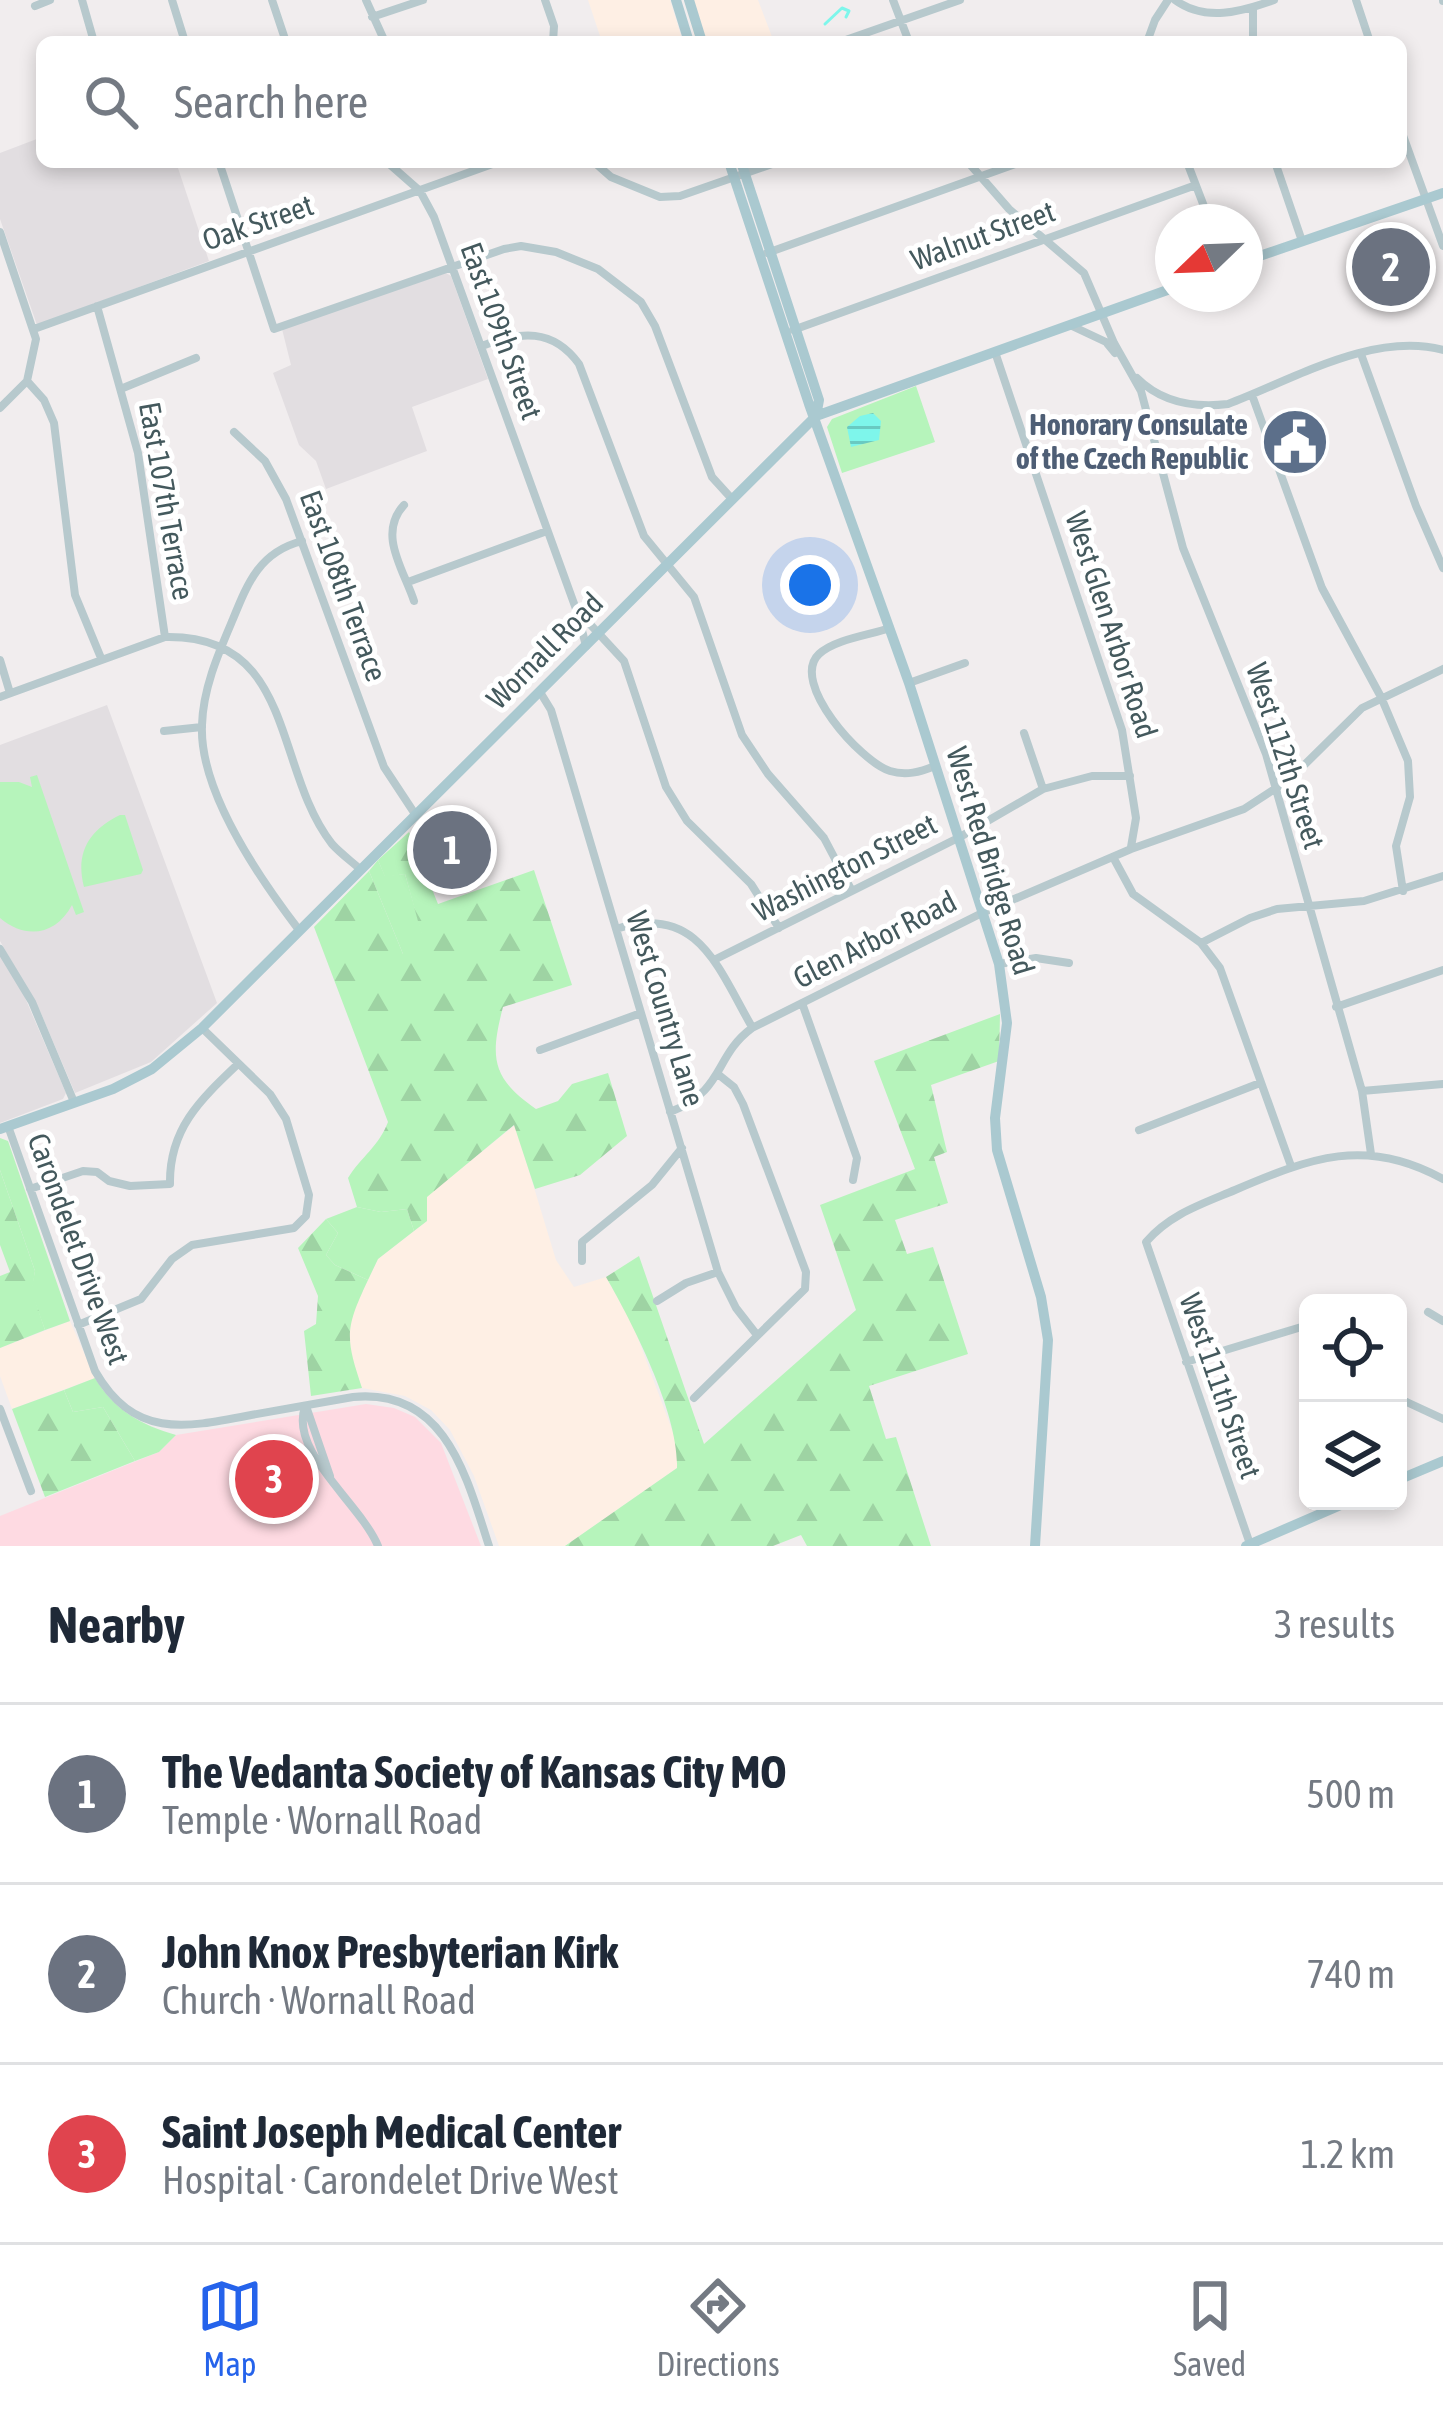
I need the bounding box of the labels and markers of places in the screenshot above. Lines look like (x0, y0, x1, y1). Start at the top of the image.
pin: 2 (1352, 222, 1430, 312)
place label: Honorary Consulate of the Czech Republic (1016, 407, 1248, 475)
public building icon: Honorary Consulate of the Czech Republic (1260, 407, 1330, 477)
pin: 1 (413, 805, 491, 895)
pin: 3 (235, 1434, 313, 1524)

